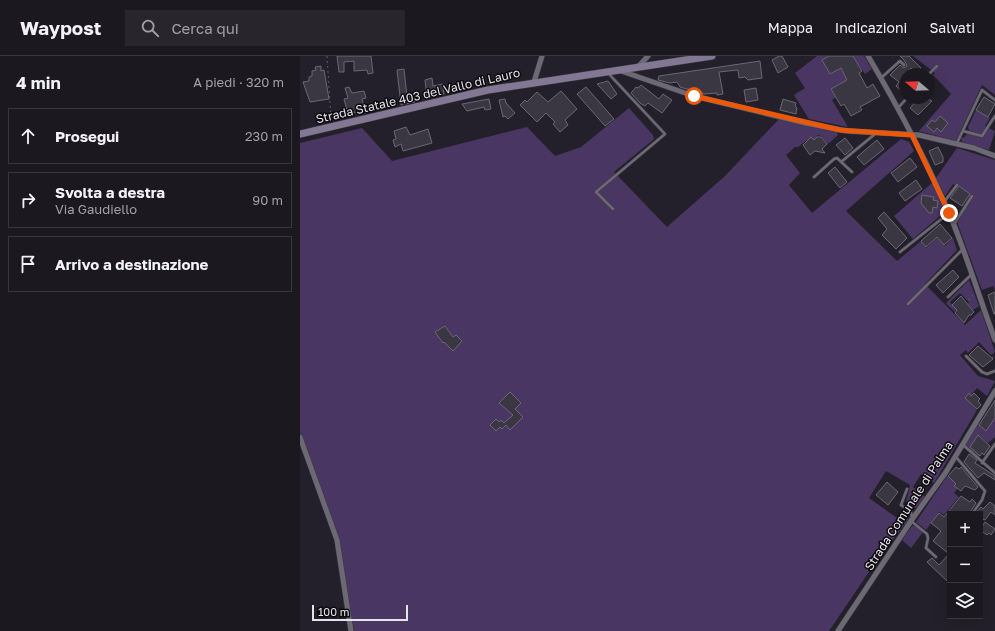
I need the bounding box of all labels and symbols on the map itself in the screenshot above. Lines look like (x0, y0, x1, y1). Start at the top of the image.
street label: Strada Statale 403 del Vallo di Lauro (314, 65, 521, 126)
north arrow (899, 68, 935, 104)
route start (685, 87, 703, 105)
route end (940, 204, 958, 222)
street label: Strada Comunale di Palma (861, 438, 956, 573)
scale bar (312, 603, 408, 622)

